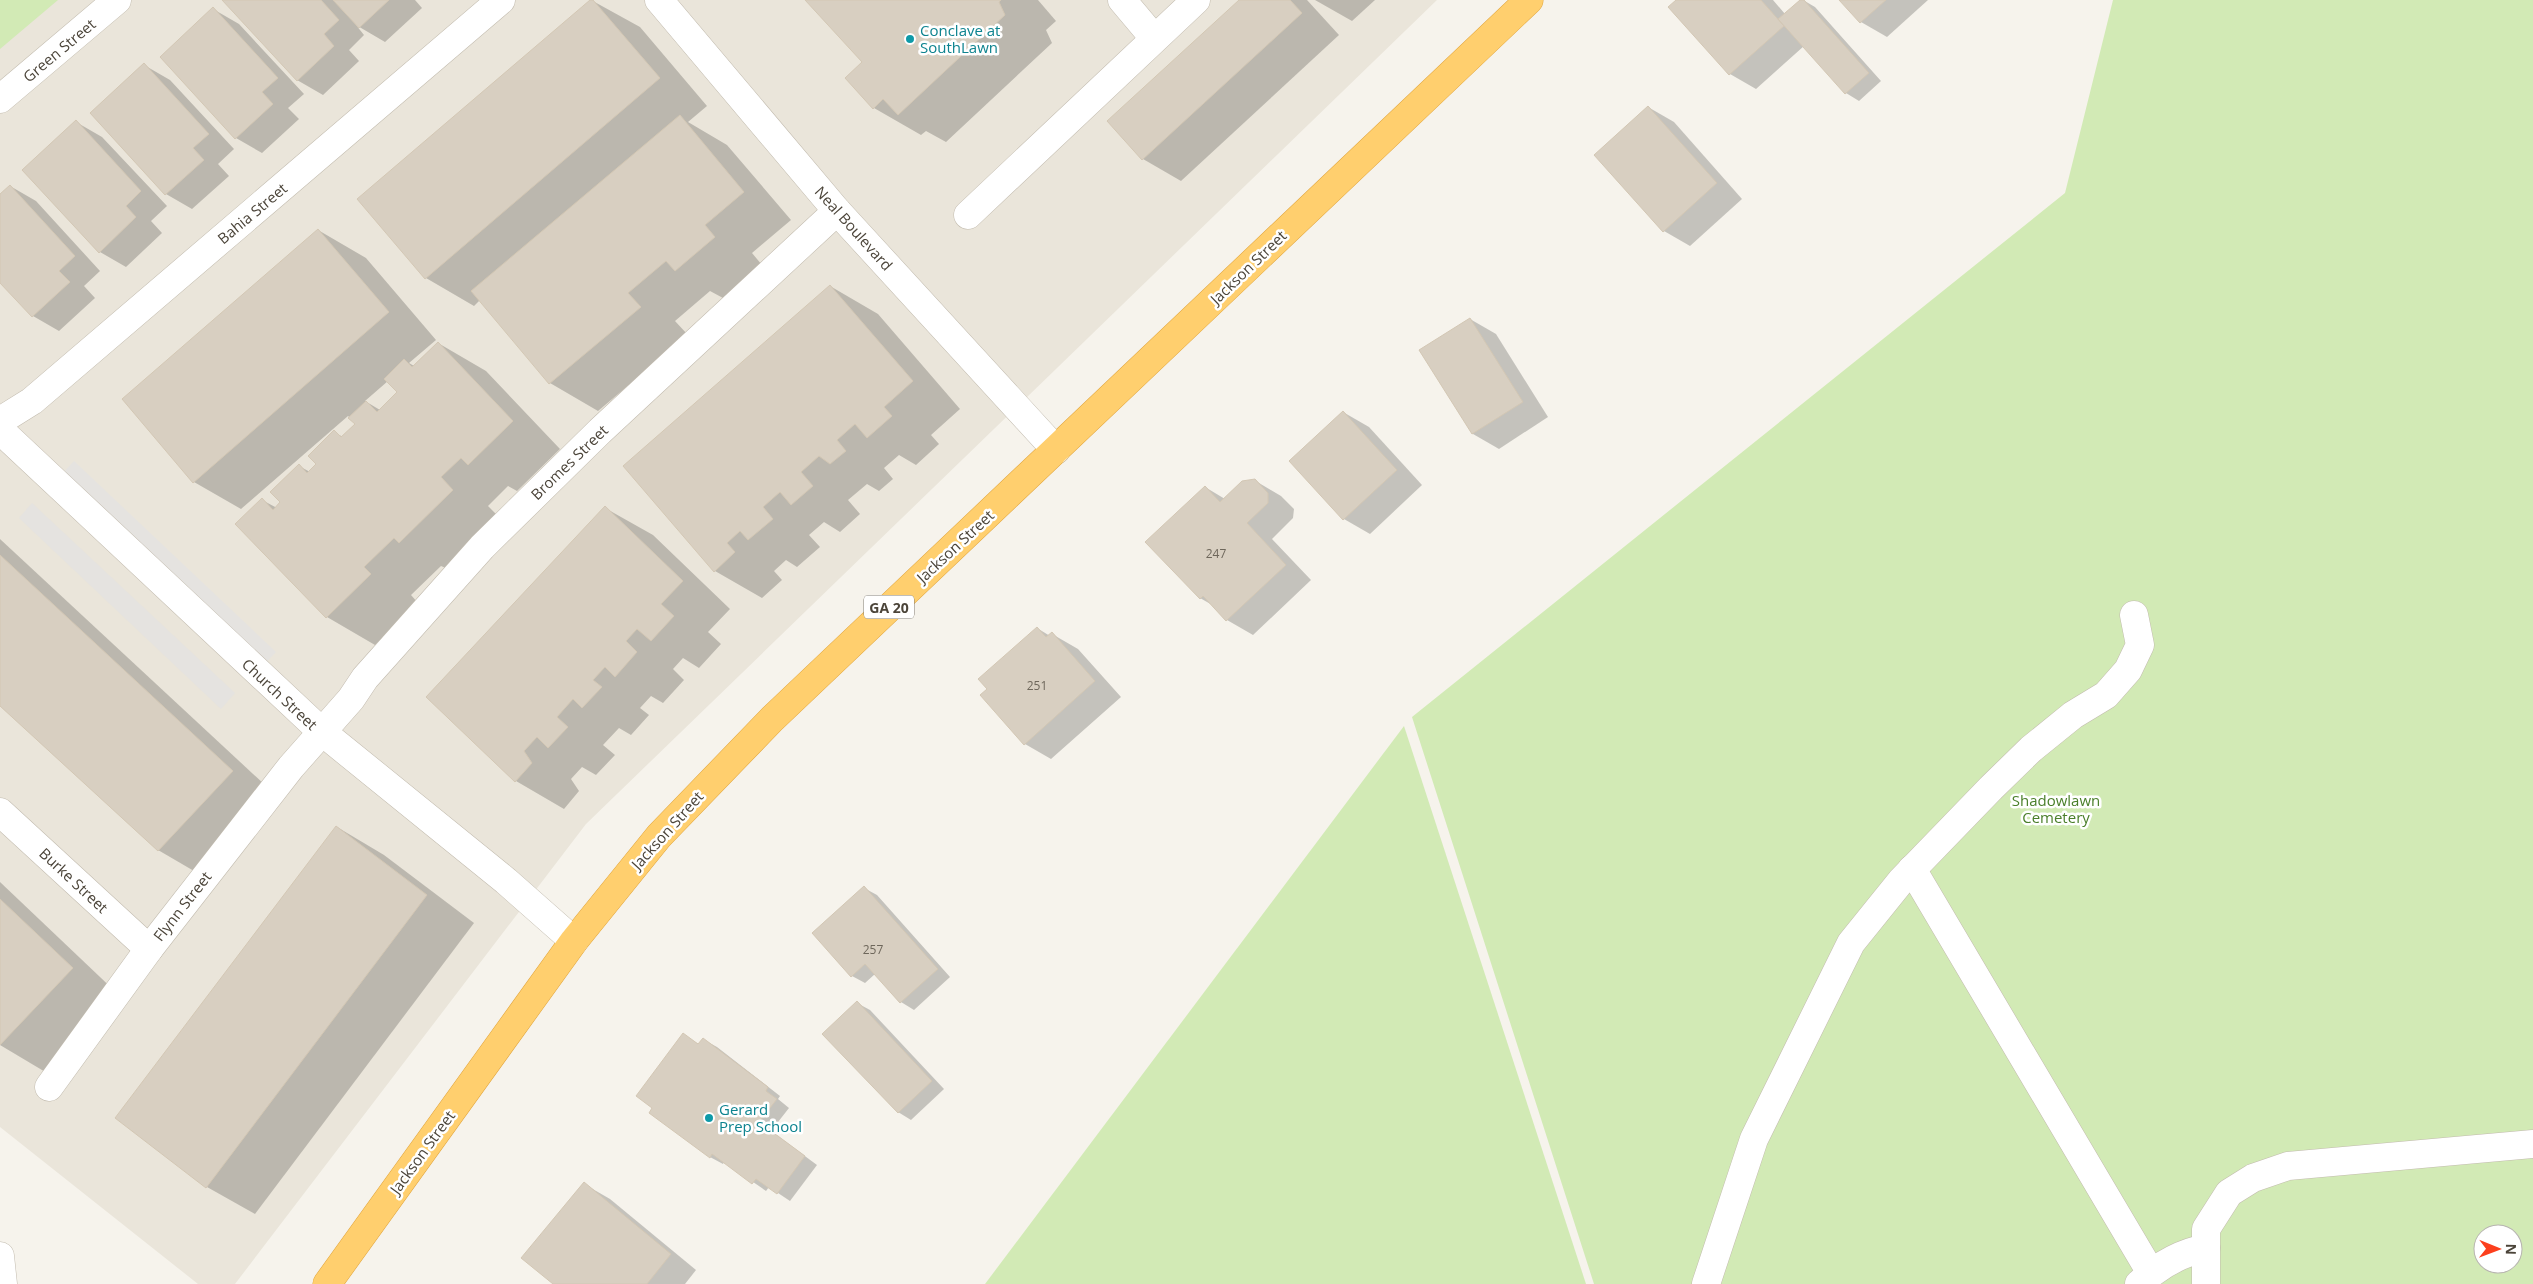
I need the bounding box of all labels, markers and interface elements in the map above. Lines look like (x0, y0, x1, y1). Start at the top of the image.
street label: Green Street (19, 14, 99, 86)
place label: Conclave at SouthLawn (920, 20, 1000, 57)
marker: Conclave at SouthLawn (904, 33, 916, 45)
street label: Bahia Street (213, 178, 291, 248)
street label: Neal Boulevard (811, 182, 897, 274)
street label: Jackson Street (1204, 226, 1290, 310)
street label: Bromes Street (526, 420, 612, 504)
street label: Jackson Street (911, 505, 998, 588)
house number: 247 (1206, 545, 1226, 562)
road number: GA 20 (864, 596, 914, 618)
street label: Church Street (238, 654, 322, 734)
house number: 251 (1027, 677, 1047, 694)
street label: Jackson Street (625, 787, 707, 875)
park label: Shadowlawn Cemetery (2012, 790, 2100, 827)
street label: Burke Street (35, 843, 113, 917)
street label: Flynn Street (148, 867, 216, 945)
house number: 257 (863, 941, 883, 958)
place label: Gerard Prep School (719, 1099, 802, 1136)
street label: Jackson Street (384, 1106, 459, 1199)
marker: Gerard Prep School (703, 1112, 715, 1124)
north arrow (2473, 1224, 2523, 1274)
text: N (2502, 1243, 2521, 1255)

